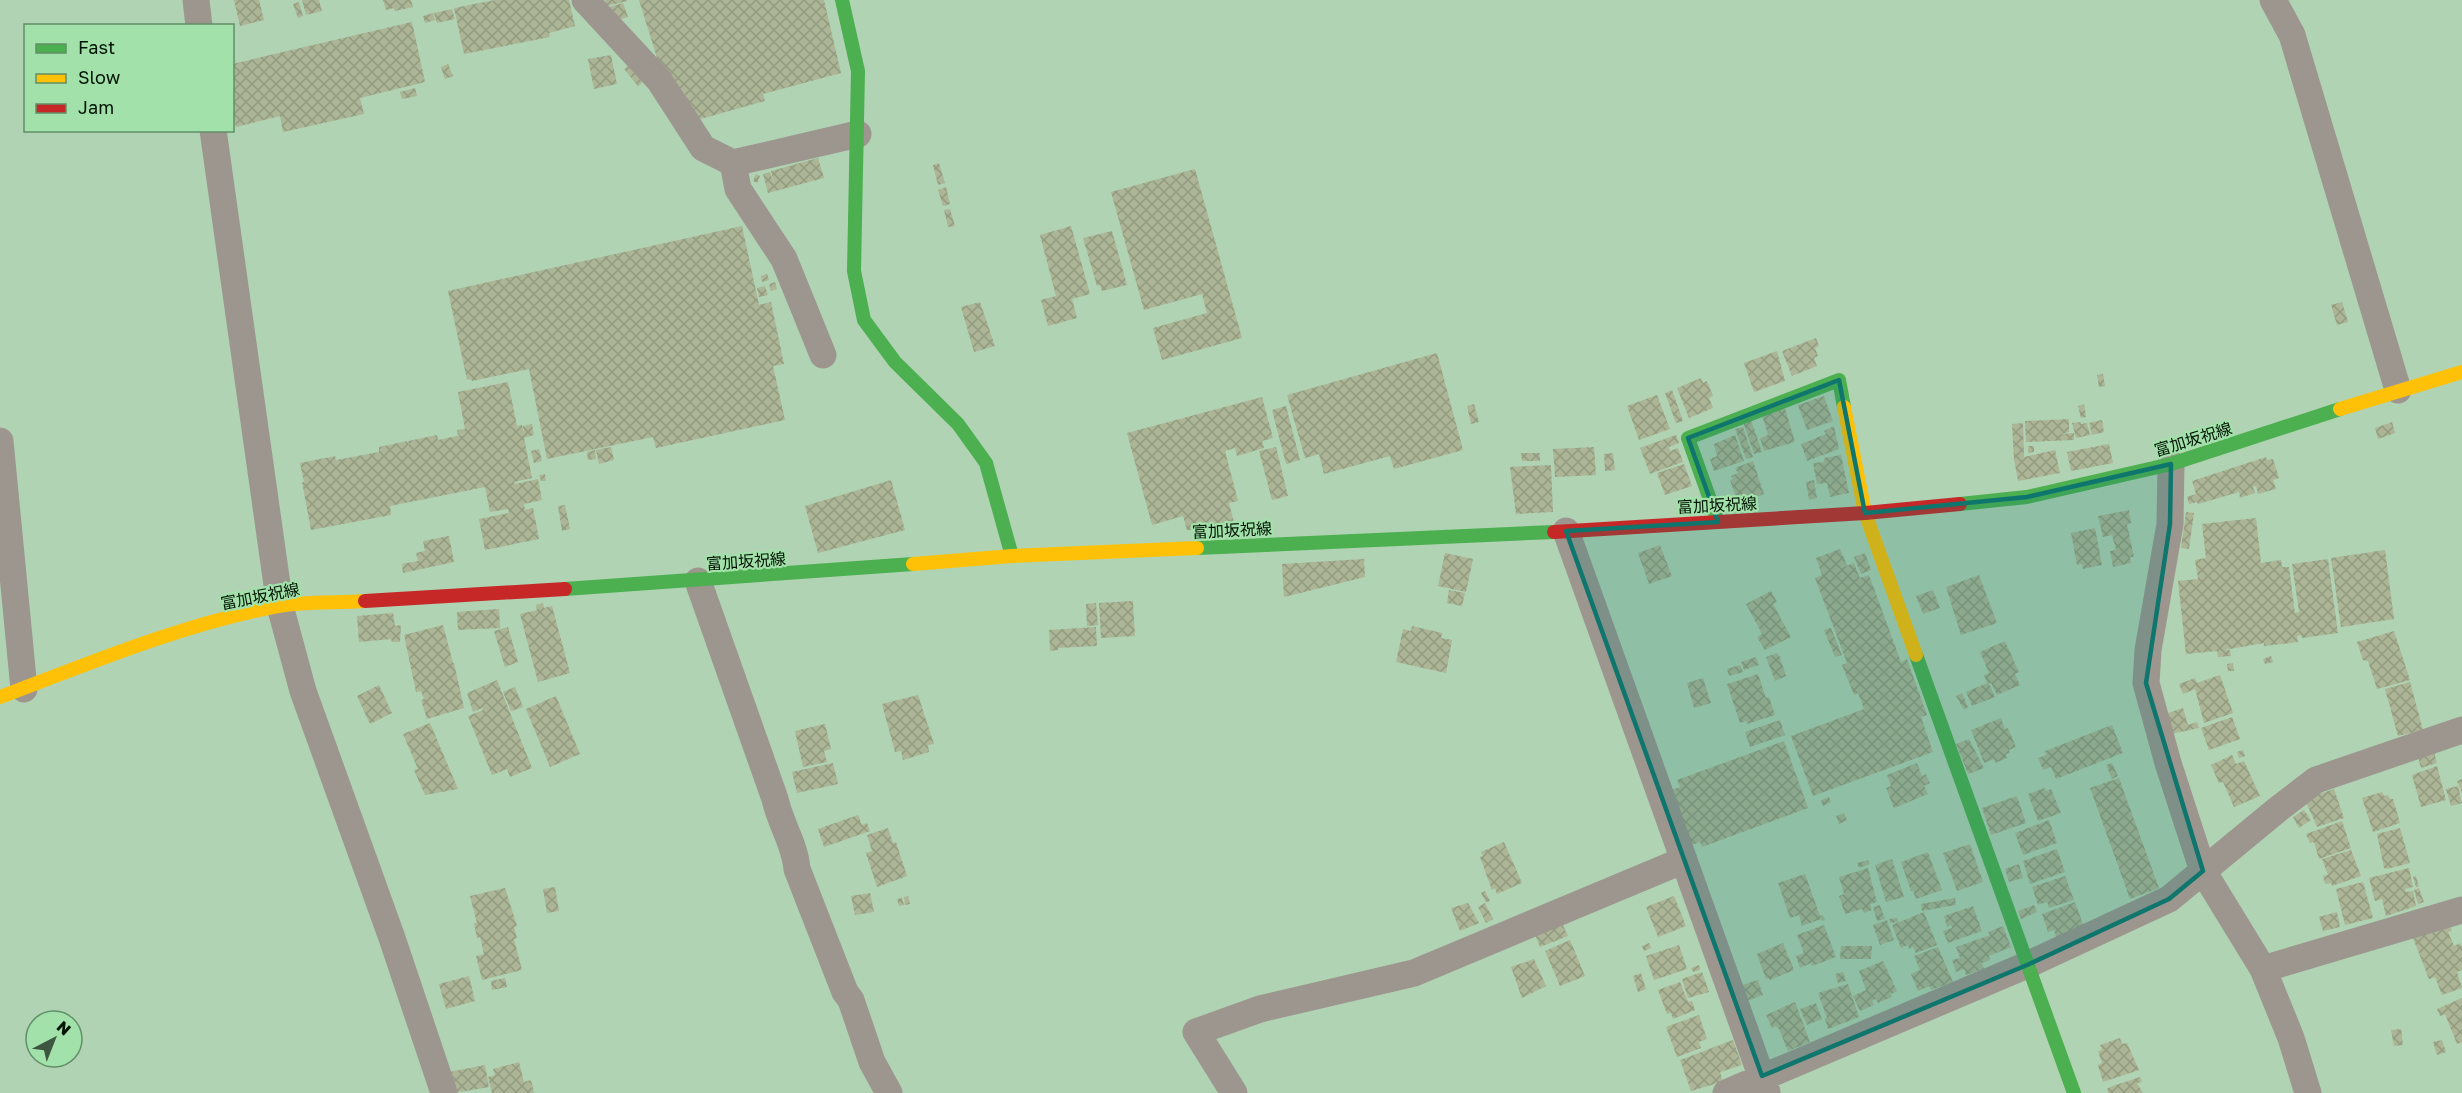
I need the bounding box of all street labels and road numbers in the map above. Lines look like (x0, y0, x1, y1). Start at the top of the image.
street label: 富加坂祝線 (2152, 418, 2234, 460)
street label: 富加坂祝線 (1677, 493, 1757, 517)
street label: 富加坂祝線 (1192, 518, 1272, 542)
street label: 富加坂祝線 (705, 548, 787, 574)
street label: 富加坂祝線 (219, 579, 301, 613)

